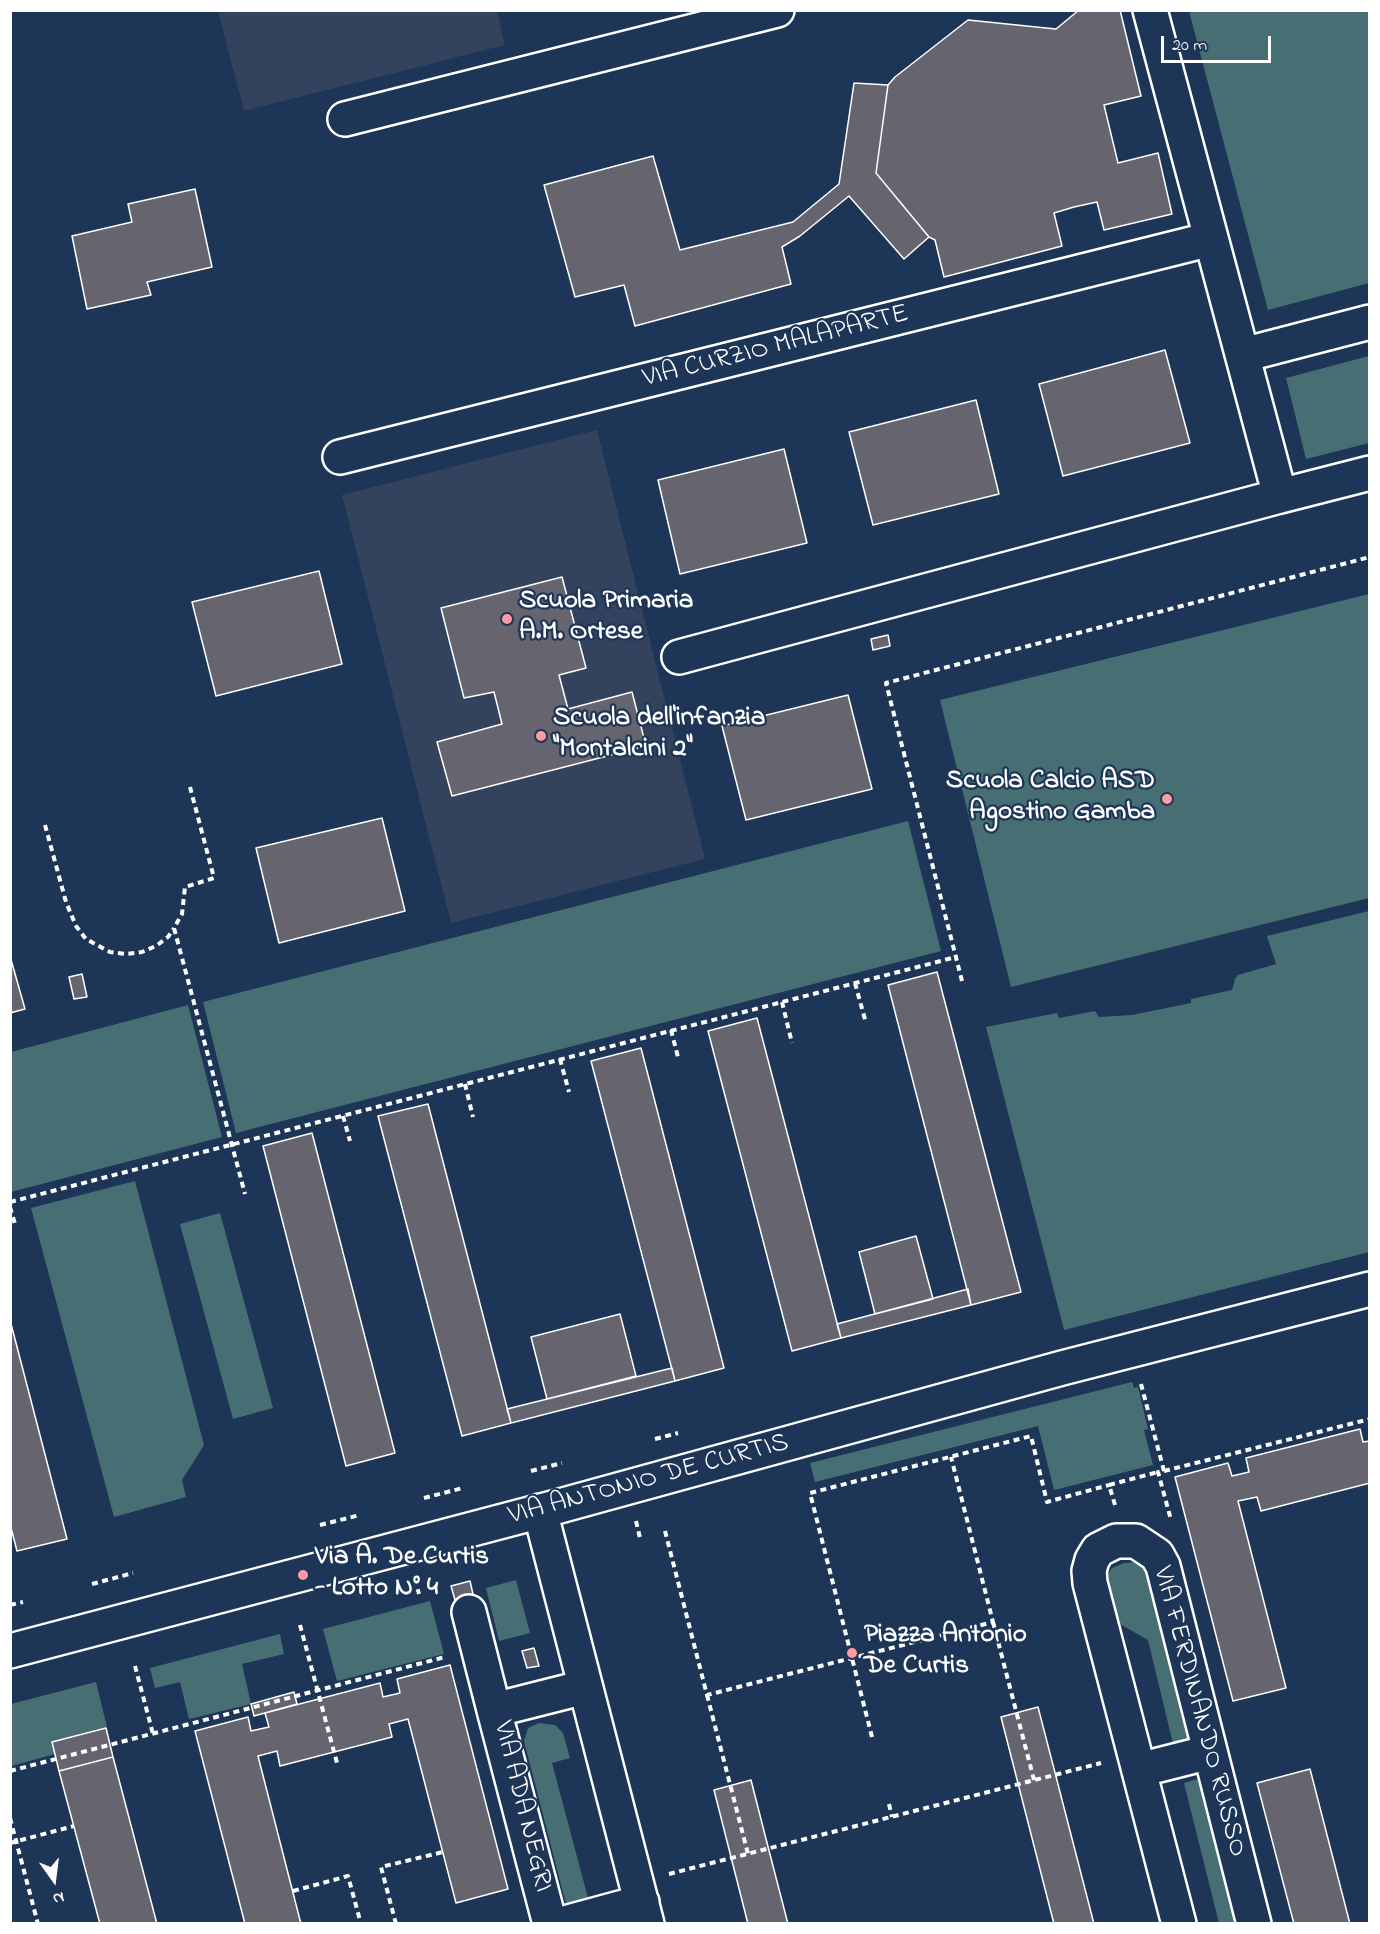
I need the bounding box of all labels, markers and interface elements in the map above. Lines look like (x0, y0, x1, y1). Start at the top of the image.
scale bar (1164, 24, 1274, 62)
text: 20 m (1172, 33, 1207, 59)
street label: VIA CURZIO MALAPARTE (640, 299, 912, 397)
place label: Scuola Primaria A.M. Ortese (519, 587, 693, 650)
marker: Scuola Primaria A.M. Ortese (500, 612, 514, 626)
place label: Scuola dell'infanzia "Montalcini 2" (553, 704, 765, 767)
marker: Scuola dell'infanzia "Montalcini 2" (534, 729, 548, 743)
place label: Scuola Calcio ASD Agostino Gamba (946, 767, 1155, 830)
marker: Scuola Calcio ASD Agostino Gamba (1160, 792, 1174, 806)
street label: VIA ANTONIO DE CURTIS (506, 1428, 792, 1534)
place label: Via A. De Curtis - Lotto N° 4 (315, 1543, 489, 1606)
street label: VIA FERDINANDO RUSSO (1144, 1563, 1252, 1861)
marker: Via A. De Curtis - Lotto N° 4 (296, 1568, 310, 1582)
place label: Piazza Antonio De Curtis (864, 1621, 1027, 1684)
marker: Piazza Antonio De Curtis (845, 1646, 859, 1660)
street label: VIA ADA NEGRI (484, 1718, 558, 1896)
north arrow (24, 1850, 84, 1910)
text: N (50, 1885, 67, 1910)

